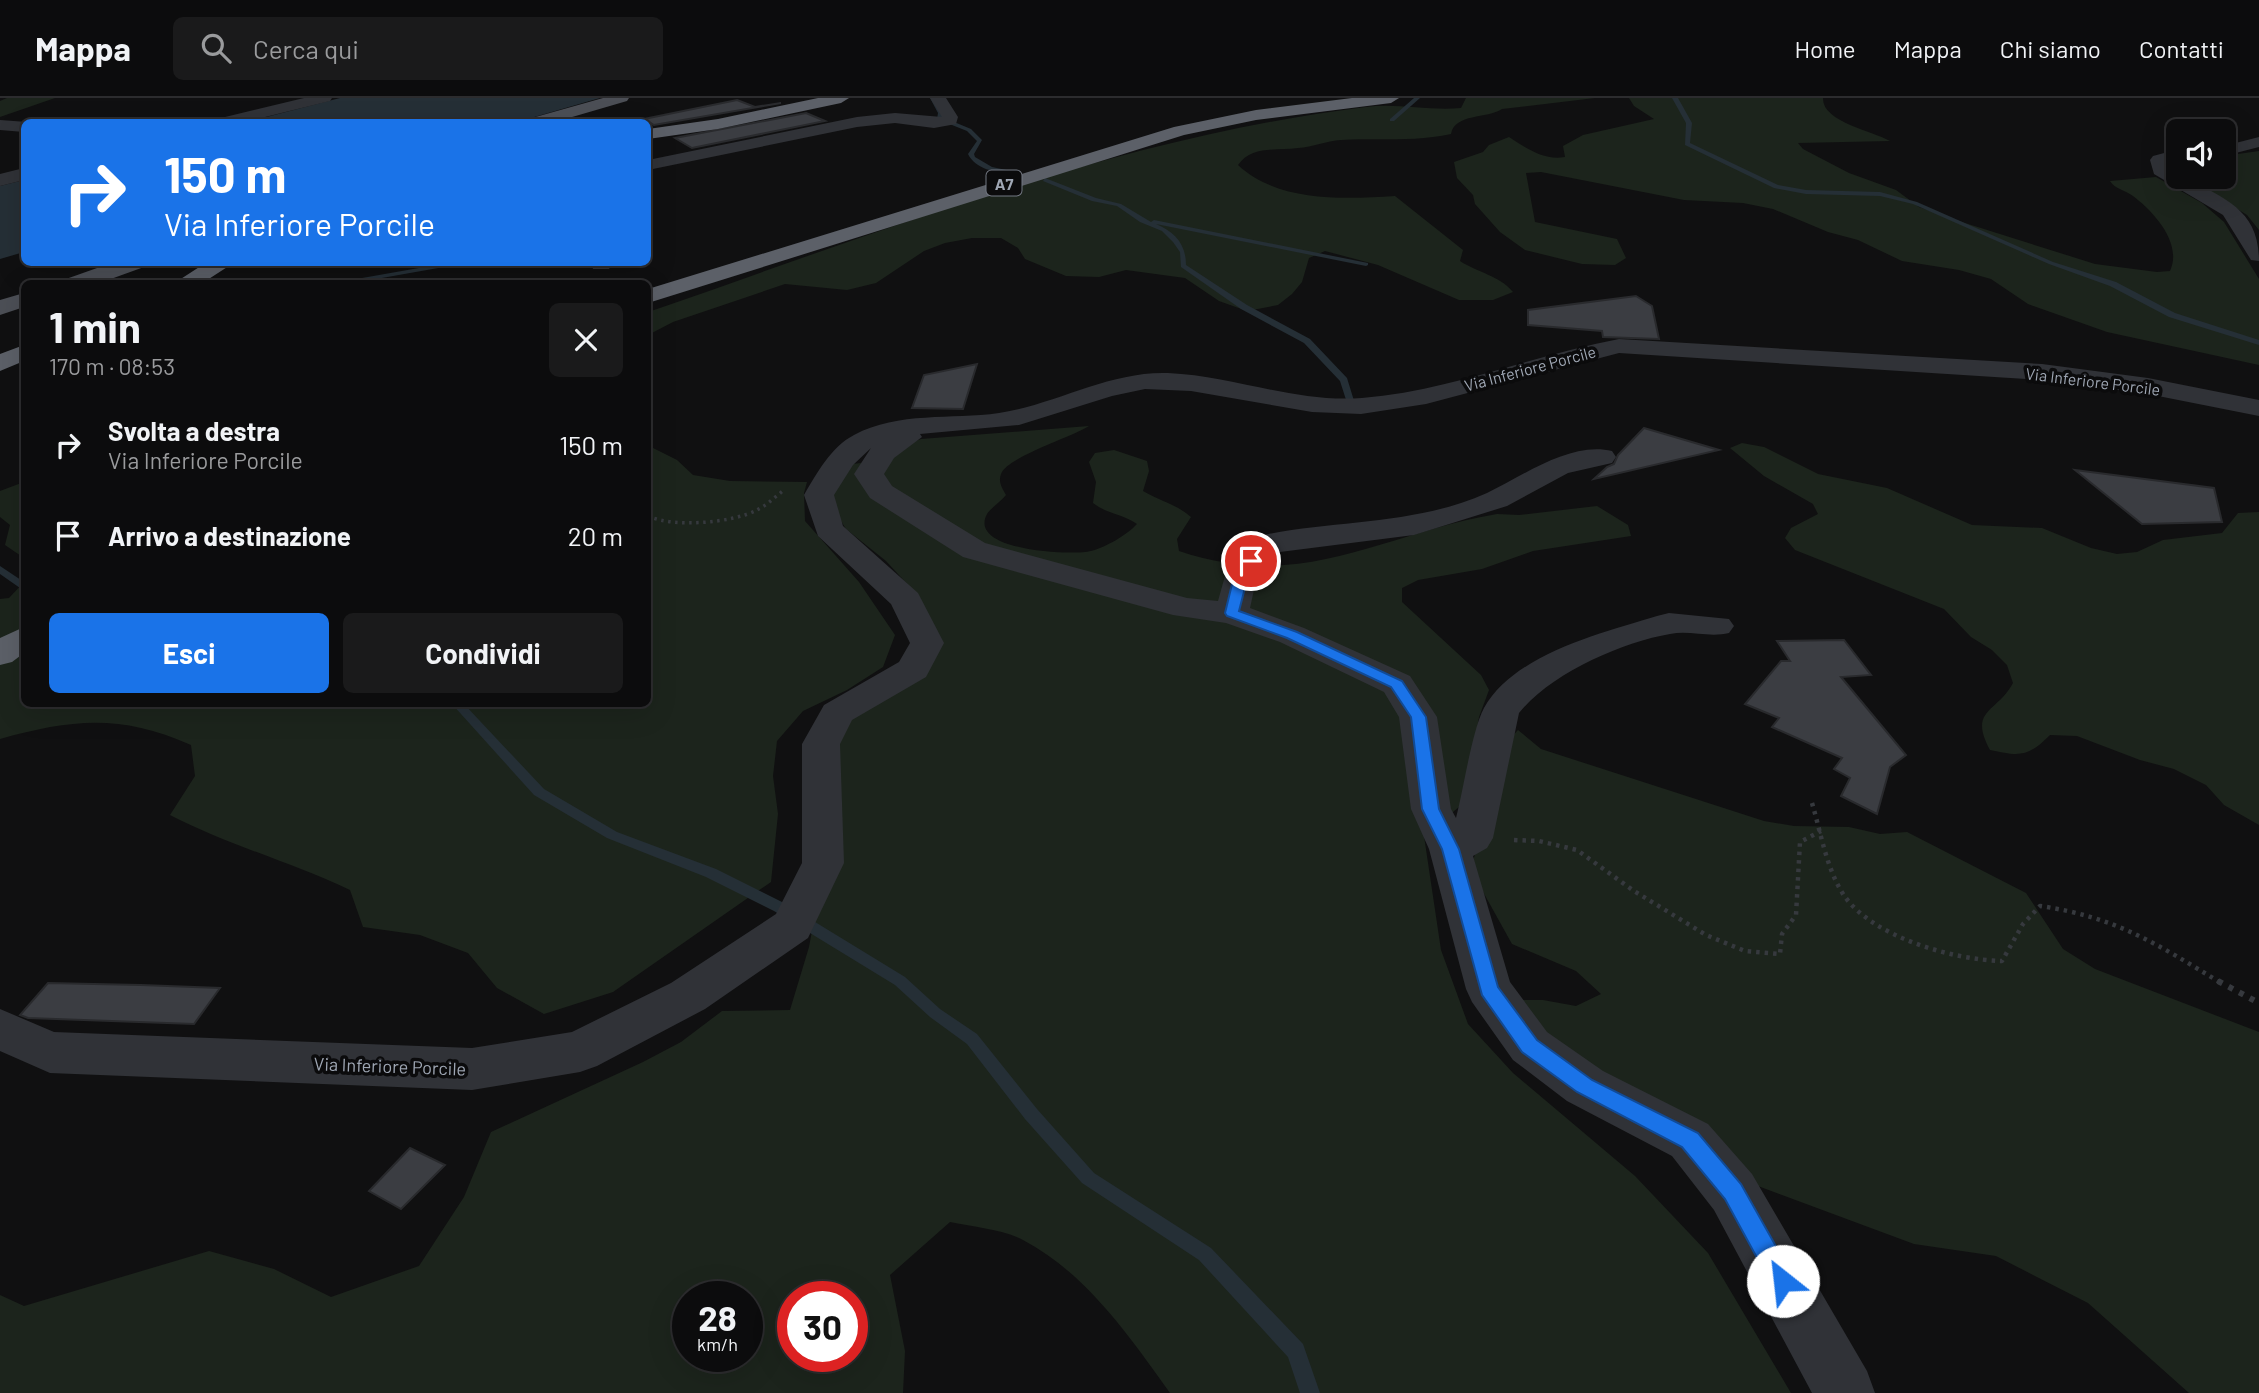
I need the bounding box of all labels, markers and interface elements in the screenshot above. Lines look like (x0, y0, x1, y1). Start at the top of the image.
search box (173, 17, 663, 80)
text: Mappa (35, 28, 131, 68)
icon: search (197, 29, 235, 67)
text: Cerca qui (253, 33, 359, 64)
text: Home (1794, 34, 1856, 63)
text: Mappa (1894, 34, 1962, 63)
text: Chi siamo (2000, 34, 2101, 63)
text: Contatti (2139, 34, 2224, 63)
map controls (2166, 119, 2236, 189)
button: sound (2166, 119, 2236, 189)
text: 150 m (164, 144, 286, 203)
icon: right (49, 147, 140, 238)
road number: A7 (986, 170, 1021, 195)
text: Via Inferiore Porcile (164, 204, 435, 242)
text: 1 min (49, 301, 141, 351)
button: close (549, 303, 623, 377)
street label: Via Inferiore Porcile (1462, 341, 1598, 395)
text: 170 m · 08:53 (49, 352, 175, 380)
street label: Via Inferiore Porcile (2025, 363, 2161, 399)
text: Svolta a destra (108, 415, 280, 446)
icon: right (49, 426, 87, 464)
text: 150 m (559, 429, 623, 460)
text: Via Inferiore Porcile (108, 446, 303, 474)
icon: arrive (49, 517, 87, 555)
text: Arrivo a destinazione (108, 520, 351, 551)
text: 20 m (568, 520, 623, 551)
pin (1221, 531, 1281, 591)
icon: arrive (1232, 542, 1270, 580)
button: Esci (49, 613, 329, 693)
button: Condividi (343, 613, 623, 693)
street label: Via Inferiore Porcile (313, 1052, 467, 1080)
position arrow (1746, 1244, 1820, 1318)
speed limit sign: 30 (777, 1281, 868, 1372)
text: 28 (698, 1296, 737, 1338)
text: km/h (697, 1333, 738, 1355)

